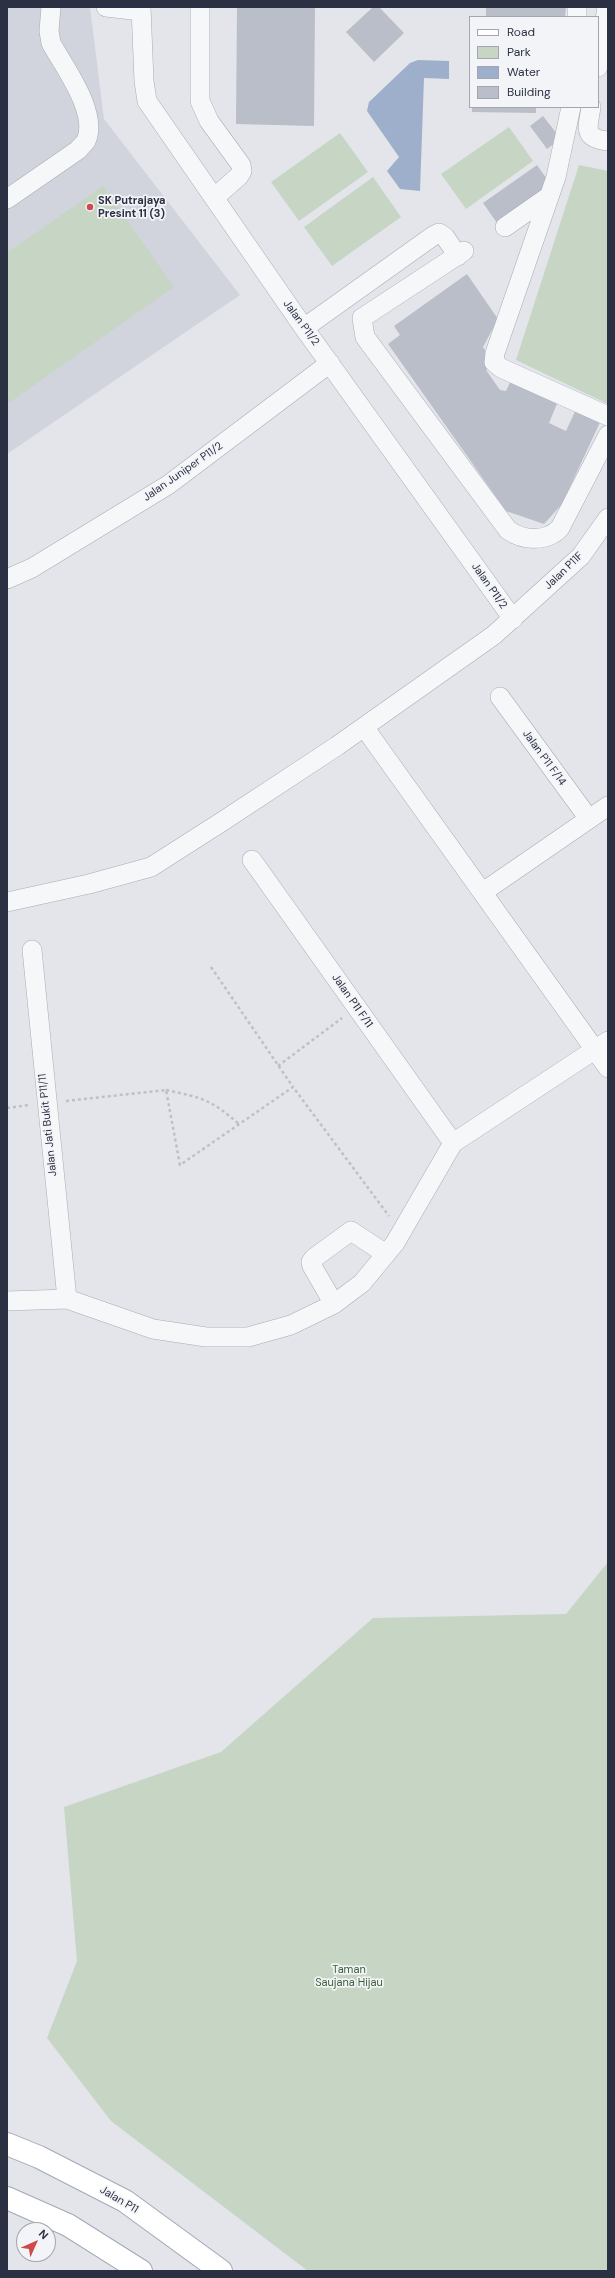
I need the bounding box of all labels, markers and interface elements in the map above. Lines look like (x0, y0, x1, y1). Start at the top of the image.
legend (469, 16, 599, 108)
text: Road (507, 24, 535, 40)
text: Park (507, 44, 531, 60)
text: Water (507, 64, 540, 80)
text: Building (507, 84, 551, 100)
place label: SK Putrajaya Presint 11 (3) (98, 194, 166, 220)
marker: SK Putrajaya Presint 11 (3) (85, 202, 95, 212)
street label: Jalan P11/2 (280, 298, 322, 348)
street label: Jalan Juniper P11/2 (141, 440, 225, 504)
street label: Jalan P11F (542, 549, 586, 593)
street label: Jalan P11/2 (468, 560, 510, 612)
street label: Jalan P11 F/14 (519, 728, 569, 788)
street label: Jalan P11 F/11 (329, 972, 375, 1030)
street label: Jalan Jati Bukit P11/11 (36, 1073, 60, 1177)
park label: Taman Saujana Hijau (315, 1963, 383, 1989)
street label: Jalan P11 (97, 2183, 141, 2217)
north arrow (16, 2222, 56, 2262)
text: N (36, 2226, 52, 2242)

